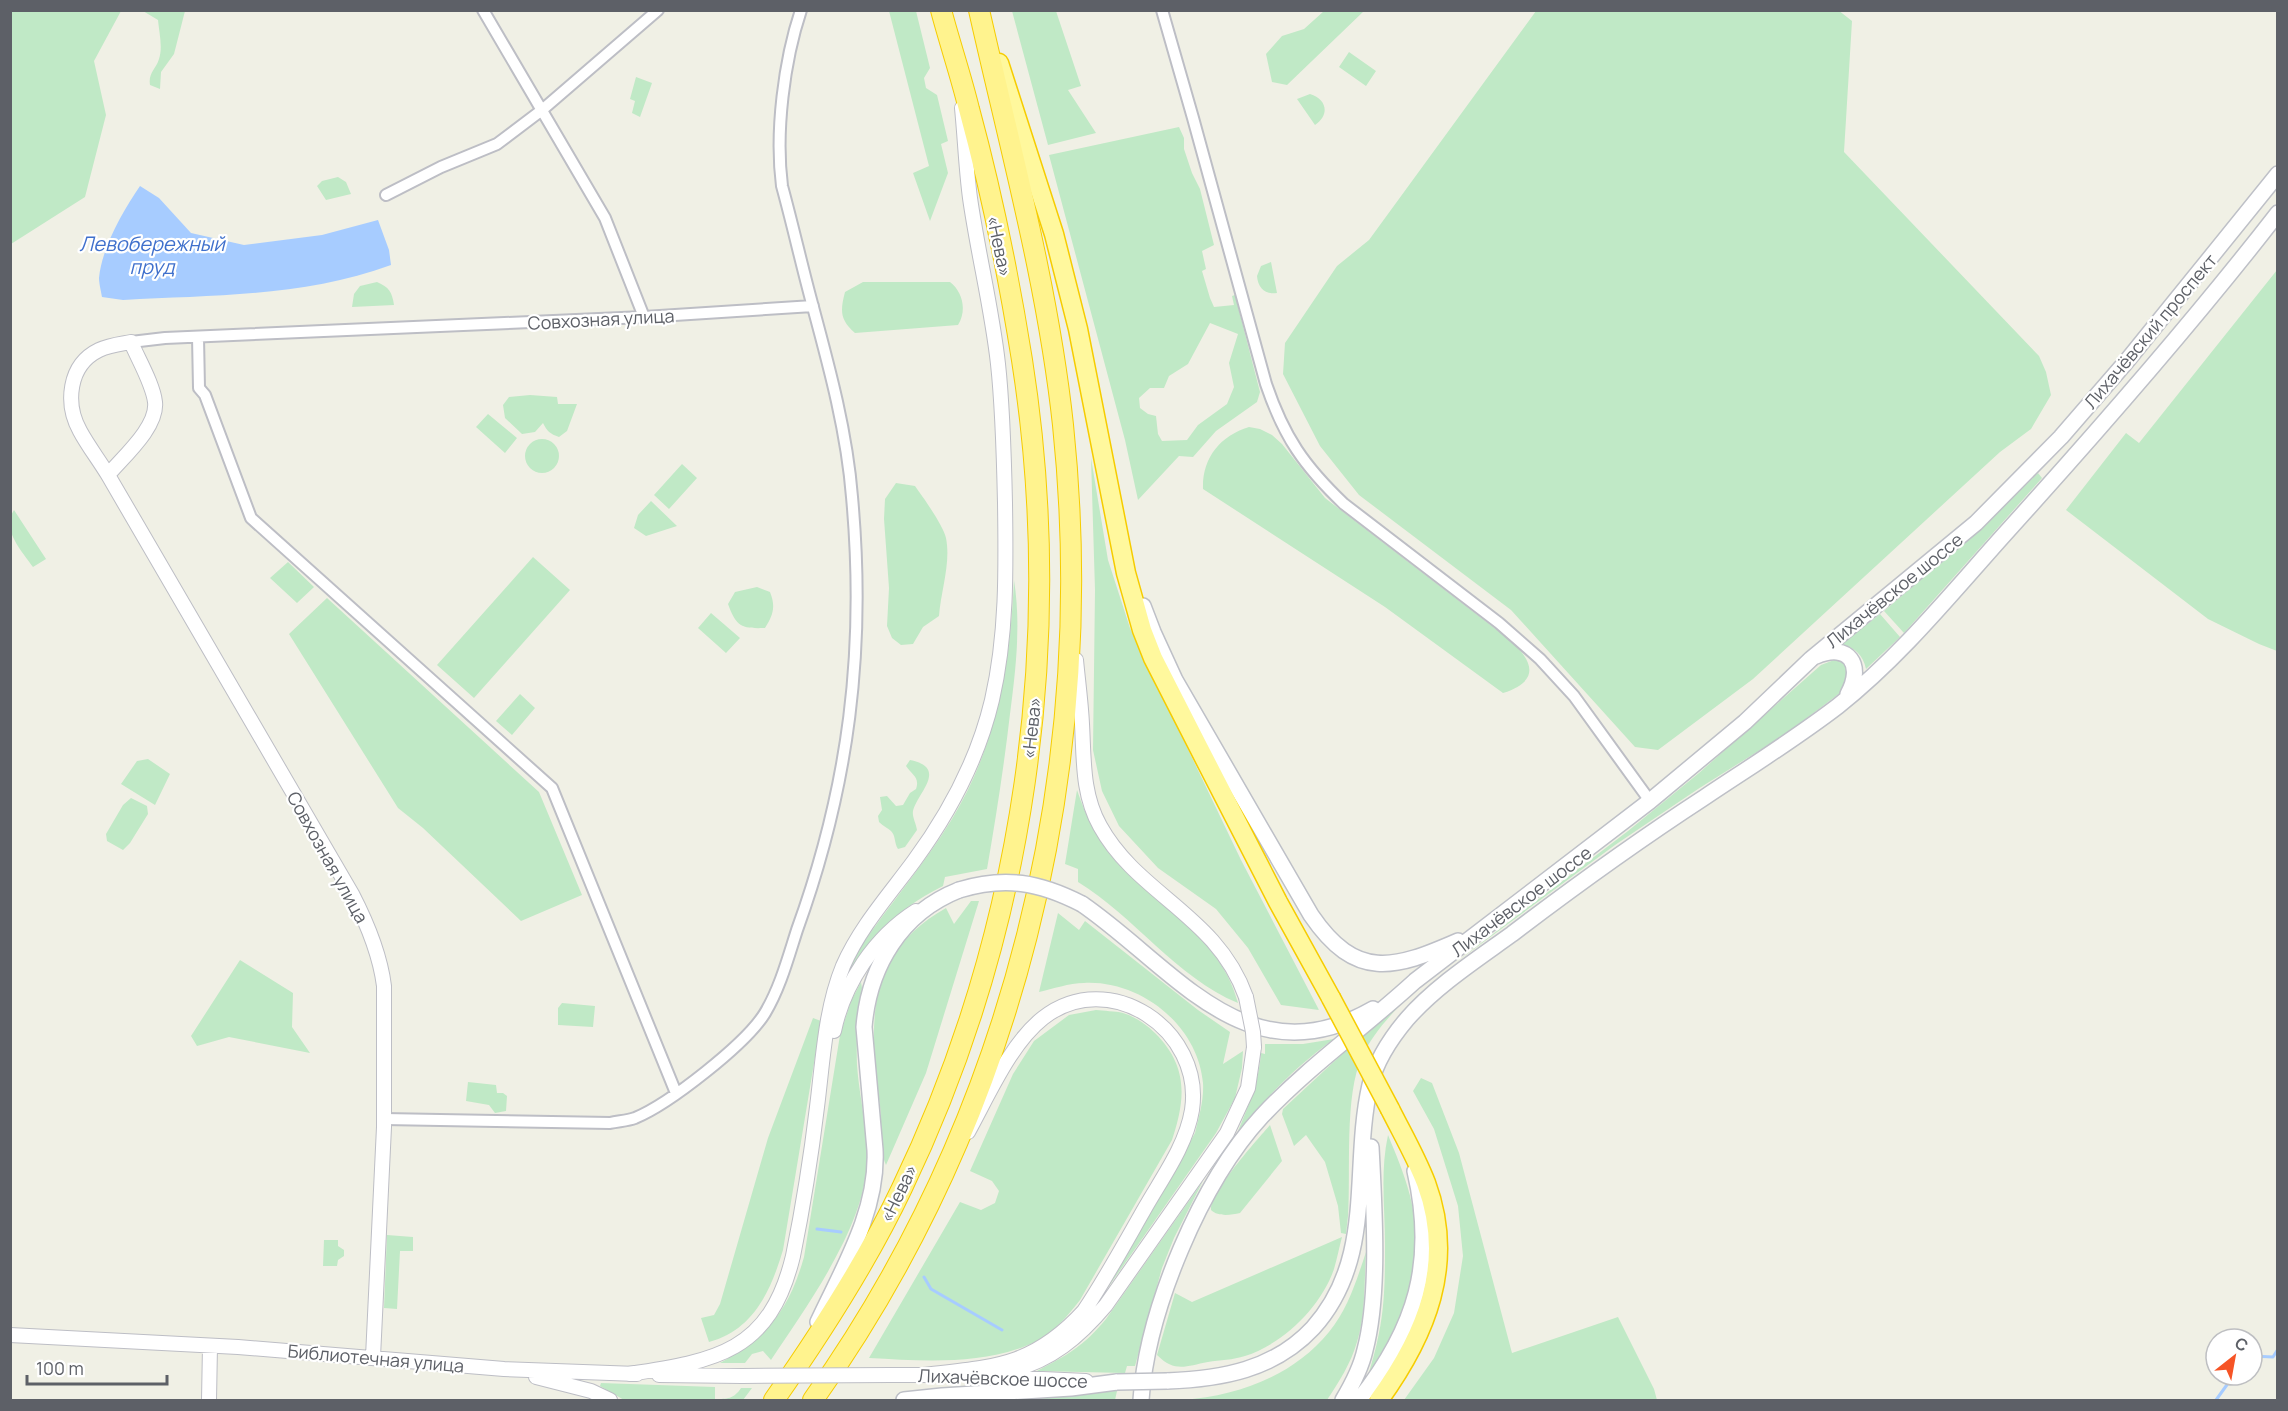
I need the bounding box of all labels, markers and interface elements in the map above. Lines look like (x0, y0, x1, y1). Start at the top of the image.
street label: «Нева» (982, 213, 1018, 279)
water label: Левобережный пруд (79, 230, 226, 280)
street label: Лихачёвский проспект (2078, 249, 2222, 413)
street label: Совхозная улица (527, 303, 675, 335)
street label: Лихачёвское шоссе (1820, 527, 1968, 653)
street label: «Нева» (1016, 696, 1046, 760)
street label: Совхозная улица (282, 787, 374, 927)
street label: Лихачёвское шоссе (1446, 840, 1596, 962)
street label: «Нева» (874, 1160, 922, 1226)
north arrow (2204, 1327, 2264, 1387)
text: С (2231, 1332, 2253, 1357)
street label: Библиотечная улица (287, 1338, 465, 1378)
scale bar (27, 1348, 166, 1386)
text: 100 m (36, 1356, 84, 1380)
street label: Лихачёвское шоссе (918, 1363, 1088, 1393)

